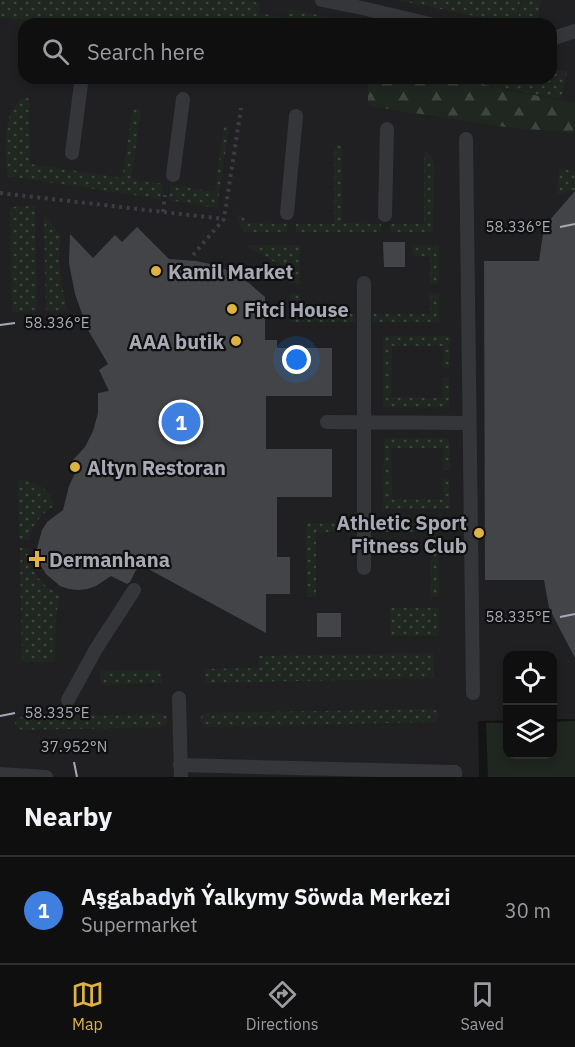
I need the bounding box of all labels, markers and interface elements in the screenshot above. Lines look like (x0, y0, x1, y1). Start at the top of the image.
search box (18, 18, 557, 84)
icon: search (39, 35, 72, 68)
text: Search here (87, 37, 205, 66)
text: 58.336°E (486, 217, 550, 236)
place label: Kamil Market (168, 258, 293, 285)
marker: Kamil Market (149, 264, 163, 278)
place label: Fitci House (244, 296, 349, 323)
marker: Fitci House (225, 302, 239, 316)
text: 58.336°E (25, 313, 89, 332)
place label: AAA butik (129, 328, 224, 355)
marker: AAA butik (229, 334, 243, 348)
your location (282, 345, 311, 374)
pin: 1 (162, 400, 201, 444)
place label: Altyn Restoran (87, 454, 226, 481)
marker: Altyn Restoran (68, 460, 82, 474)
place label: Athletic Sport Fitness Club (337, 509, 467, 559)
marker: Athletic Sport Fitness Club (472, 526, 486, 540)
place label: Dermanhana (49, 546, 170, 573)
marker: Dermanhana (30, 552, 44, 566)
text: 58.335°E (486, 607, 550, 626)
map controls (503, 651, 557, 759)
button: locate (503, 651, 557, 705)
text: 58.335°E (25, 703, 89, 722)
button: layers (503, 705, 557, 759)
text: 37.952°N (41, 737, 107, 756)
text: Nearby (24, 799, 112, 833)
text: Aşgabadyň Ýalkymy Söwda Merkezi (81, 882, 451, 911)
text: 1 (38, 897, 50, 924)
text: 30 m (505, 897, 551, 924)
text: Supermarket (81, 911, 198, 938)
tab: Map (71, 978, 104, 1034)
tab: Directions (246, 978, 319, 1034)
tab: Saved (461, 978, 504, 1034)

